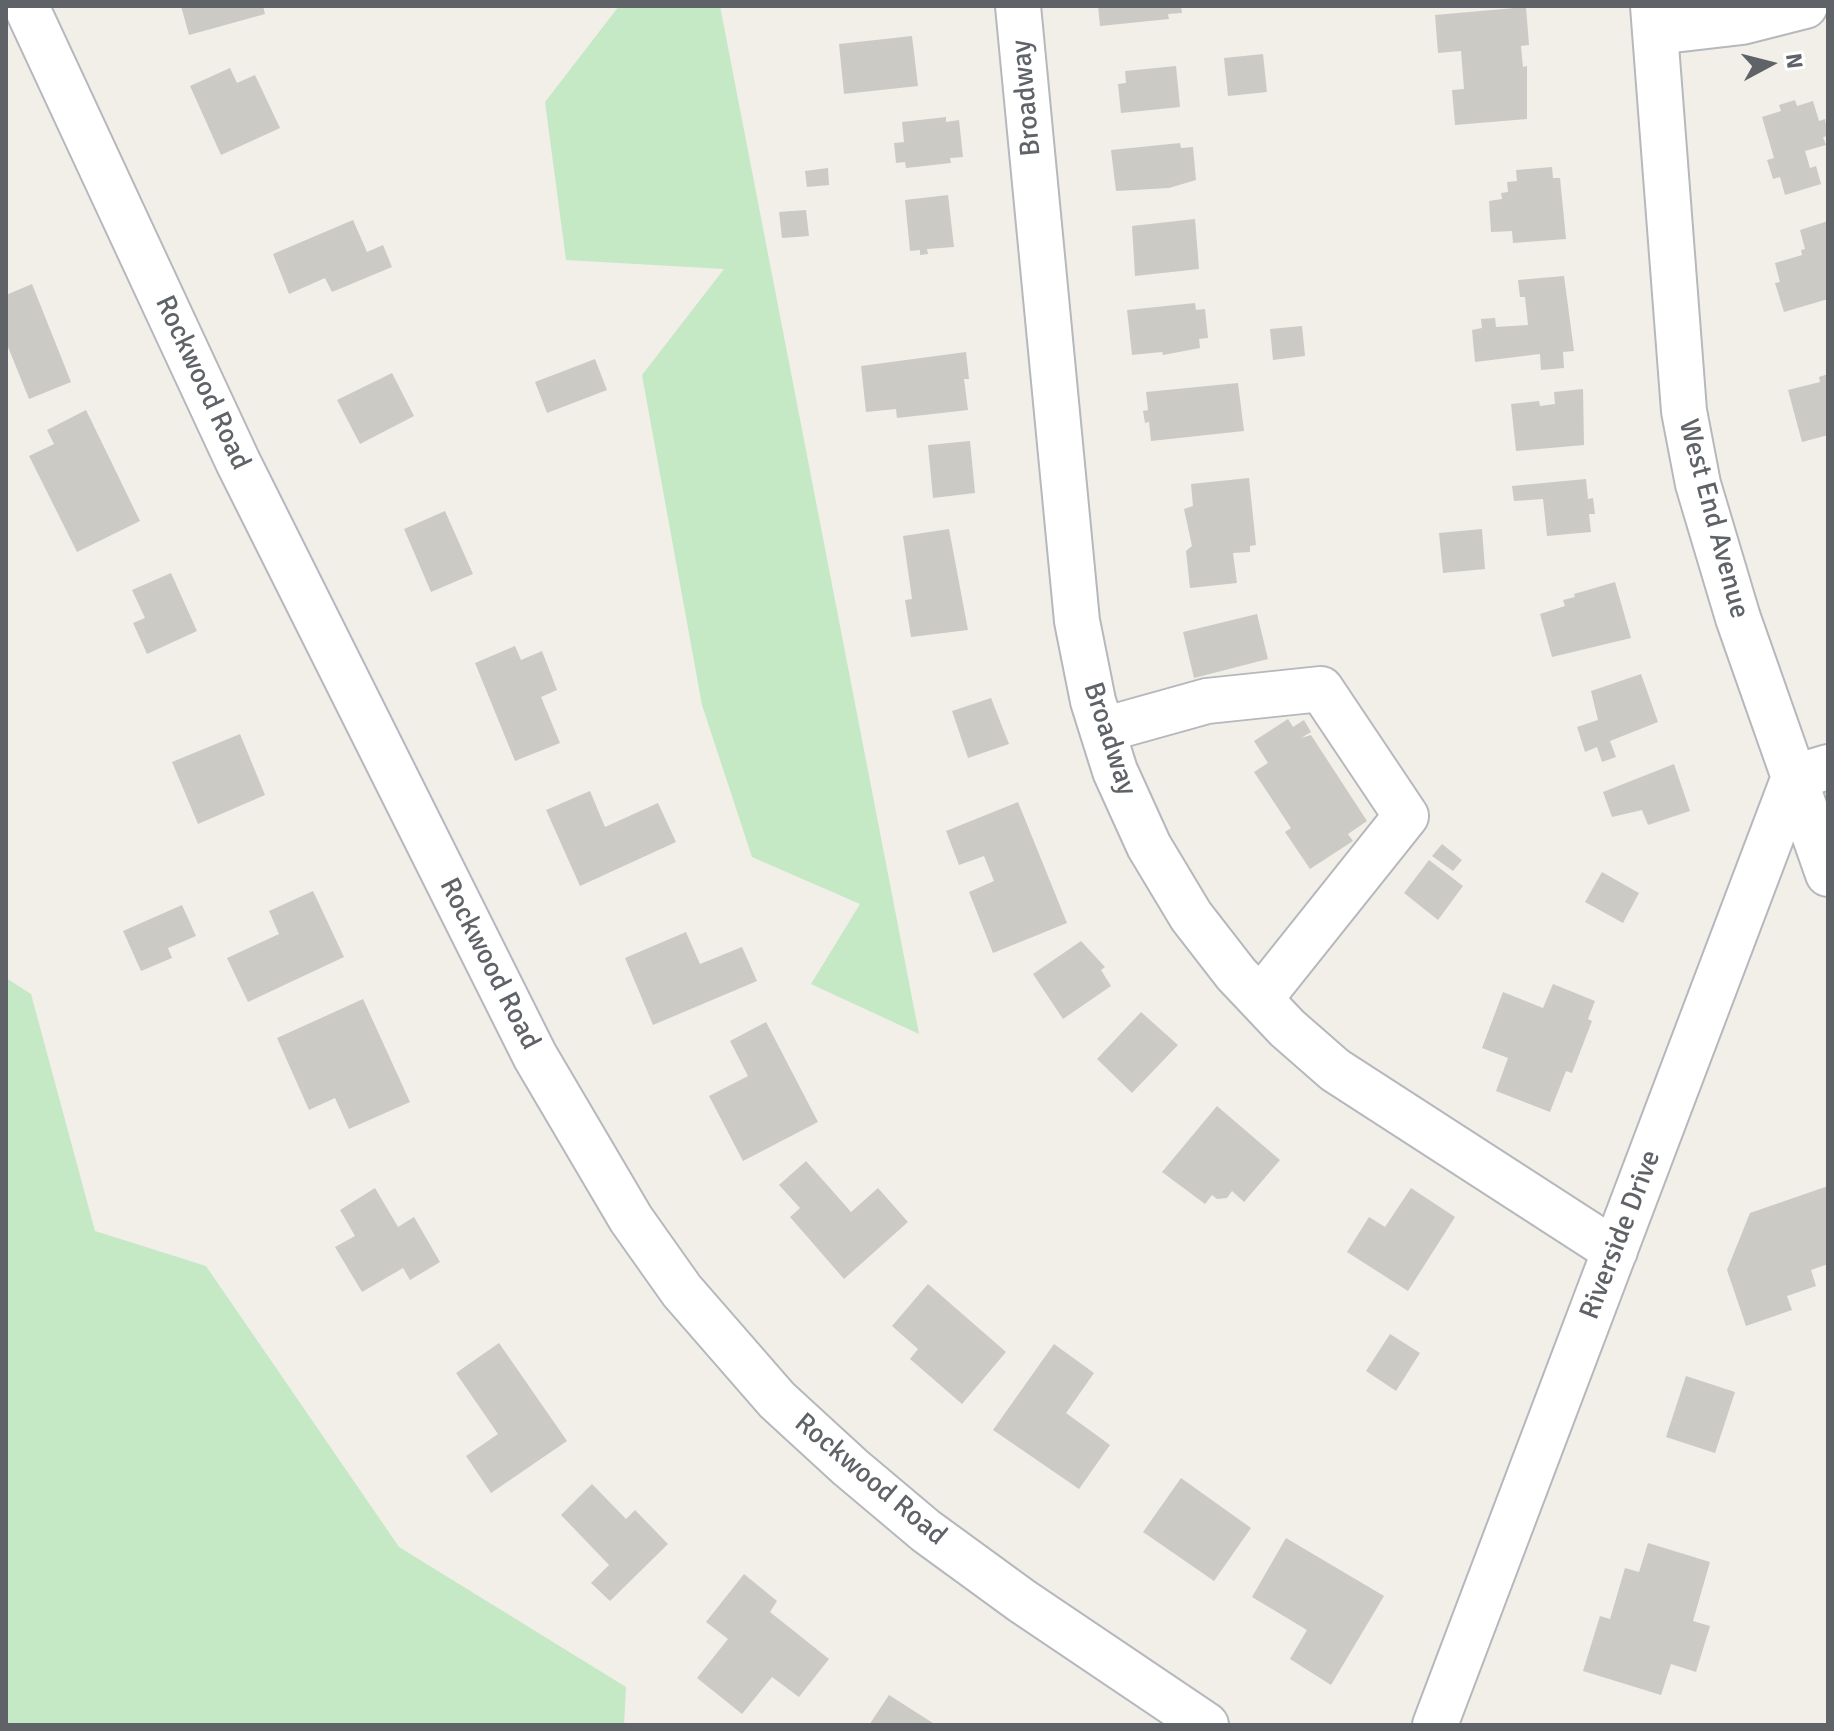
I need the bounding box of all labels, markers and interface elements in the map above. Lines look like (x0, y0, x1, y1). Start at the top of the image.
north arrow (1730, 24, 1810, 104)
street label: Broadway (1005, 38, 1049, 158)
text: N (1780, 52, 1809, 70)
street label: Rockwood Road (147, 291, 257, 475)
street label: West End Avenue (1670, 416, 1756, 622)
street label: Broadway (1075, 678, 1143, 800)
street label: Rockwood Road (431, 873, 547, 1055)
street label: Riverside Drive (1573, 1146, 1669, 1324)
street label: Rockwood Road (787, 1407, 953, 1553)

